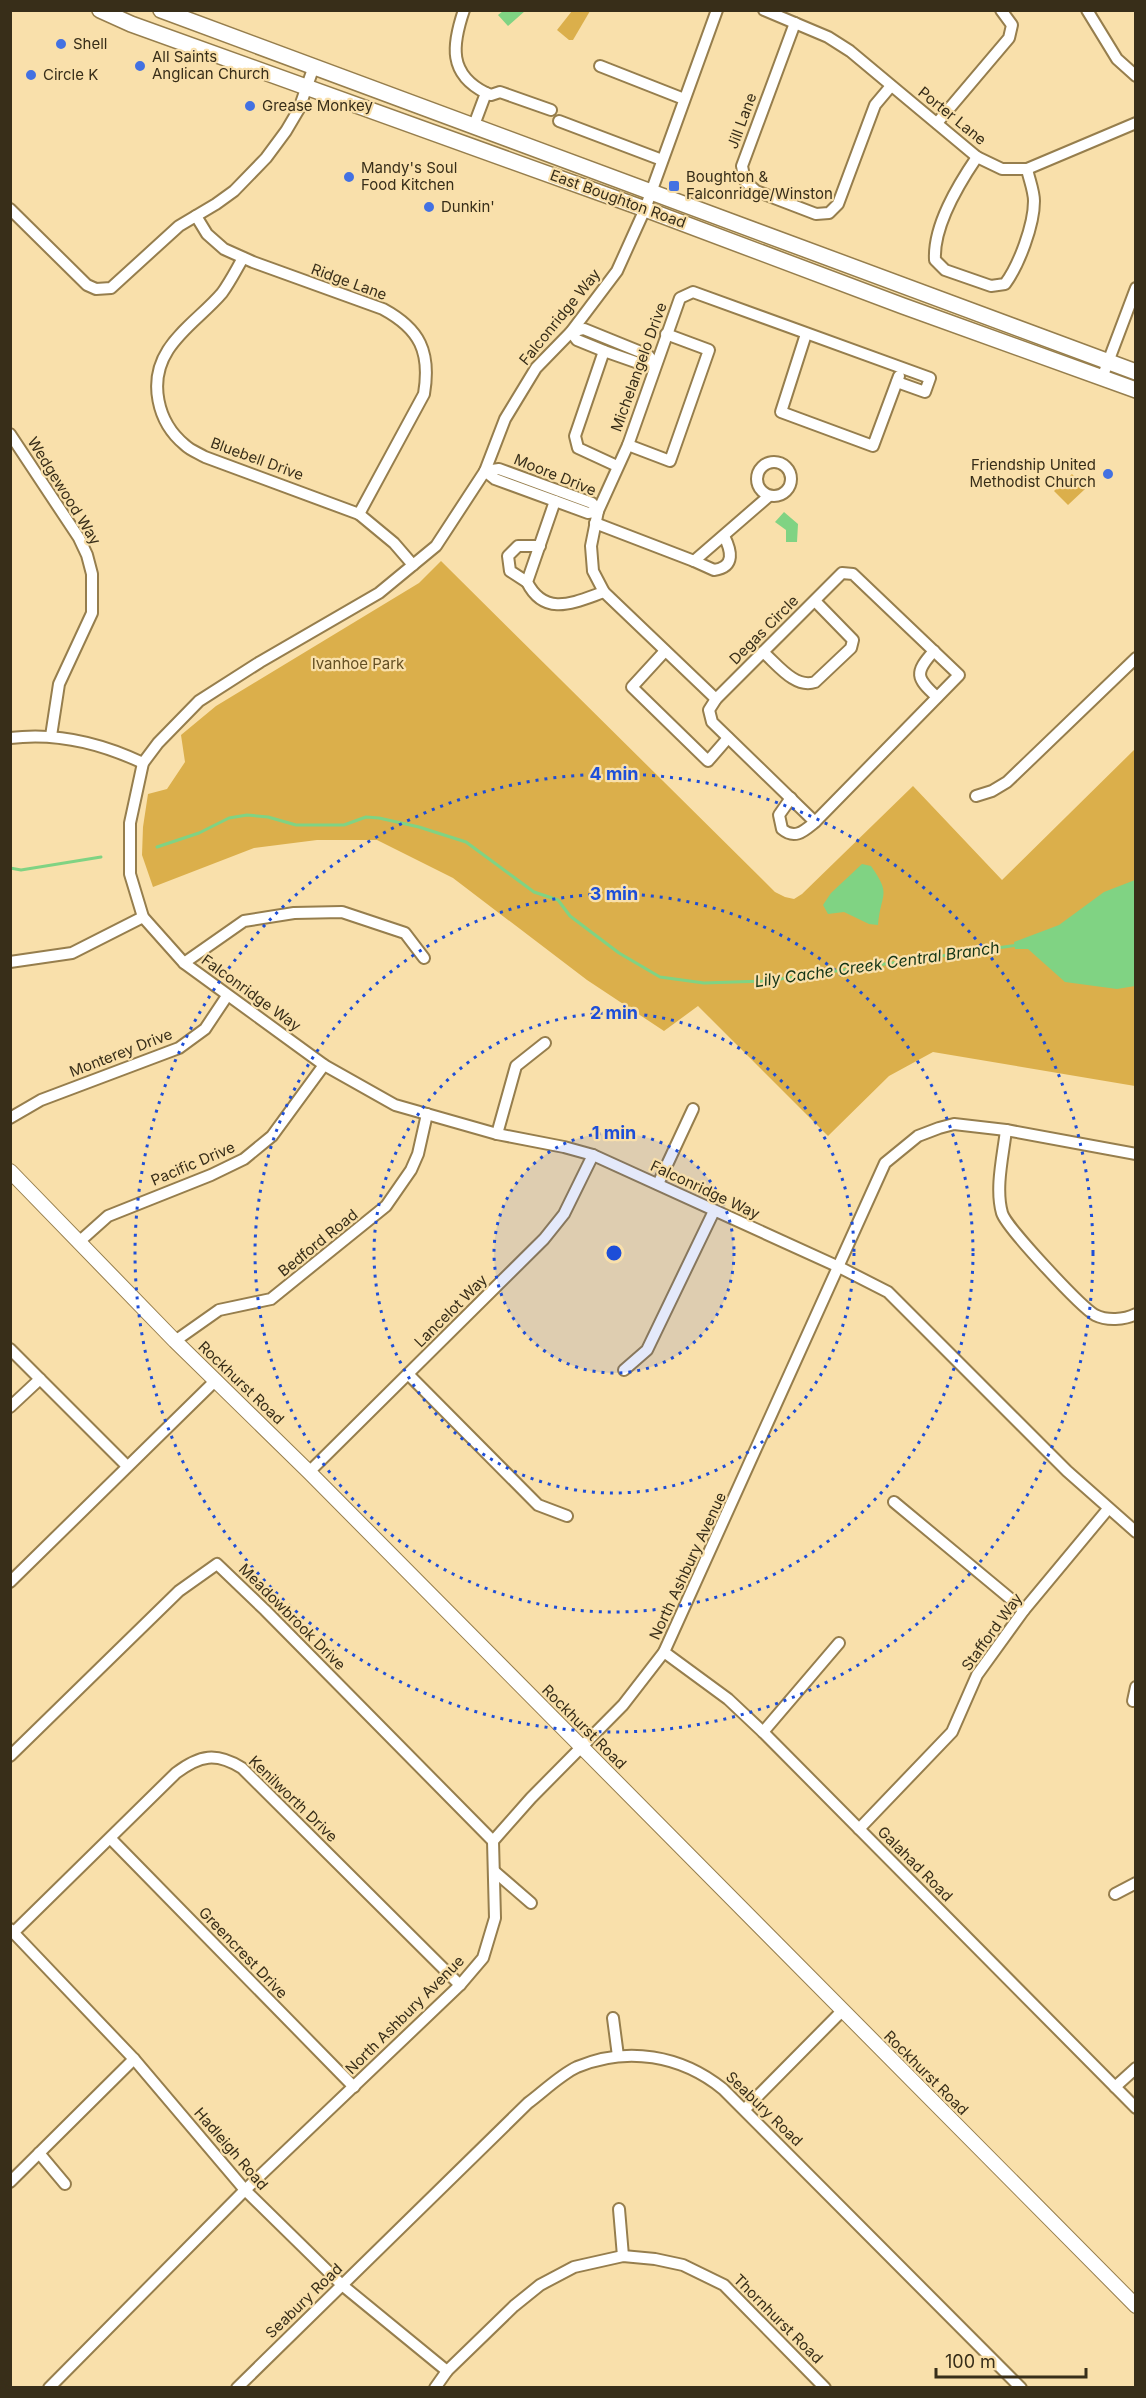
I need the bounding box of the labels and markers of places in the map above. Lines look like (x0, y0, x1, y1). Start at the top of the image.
place label: Shell (73, 34, 108, 53)
marker: Shell (54, 37, 68, 51)
place label: All Saints Anglican Church (152, 47, 269, 83)
marker: All Saints Anglican Church (133, 59, 147, 73)
place label: Circle K (43, 65, 98, 84)
marker: Circle K (24, 68, 38, 82)
place label: Grease Monkey (262, 96, 374, 115)
marker: Grease Monkey (243, 99, 257, 113)
place label: Mandy's Soul Food Kitchen (361, 158, 457, 194)
place label: Boughton & Falconridge/Winston (686, 167, 833, 203)
marker: Mandy's Soul Food Kitchen (342, 170, 356, 184)
marker: Boughton & Falconridge/Winston (667, 179, 681, 193)
place label: Dunkin' (441, 197, 495, 216)
marker: Dunkin' (422, 200, 436, 214)
place label: Friendship United Methodist Church (970, 455, 1096, 491)
marker: Friendship United Methodist Church (1101, 467, 1115, 481)
centre of rings (604, 1243, 624, 1263)

